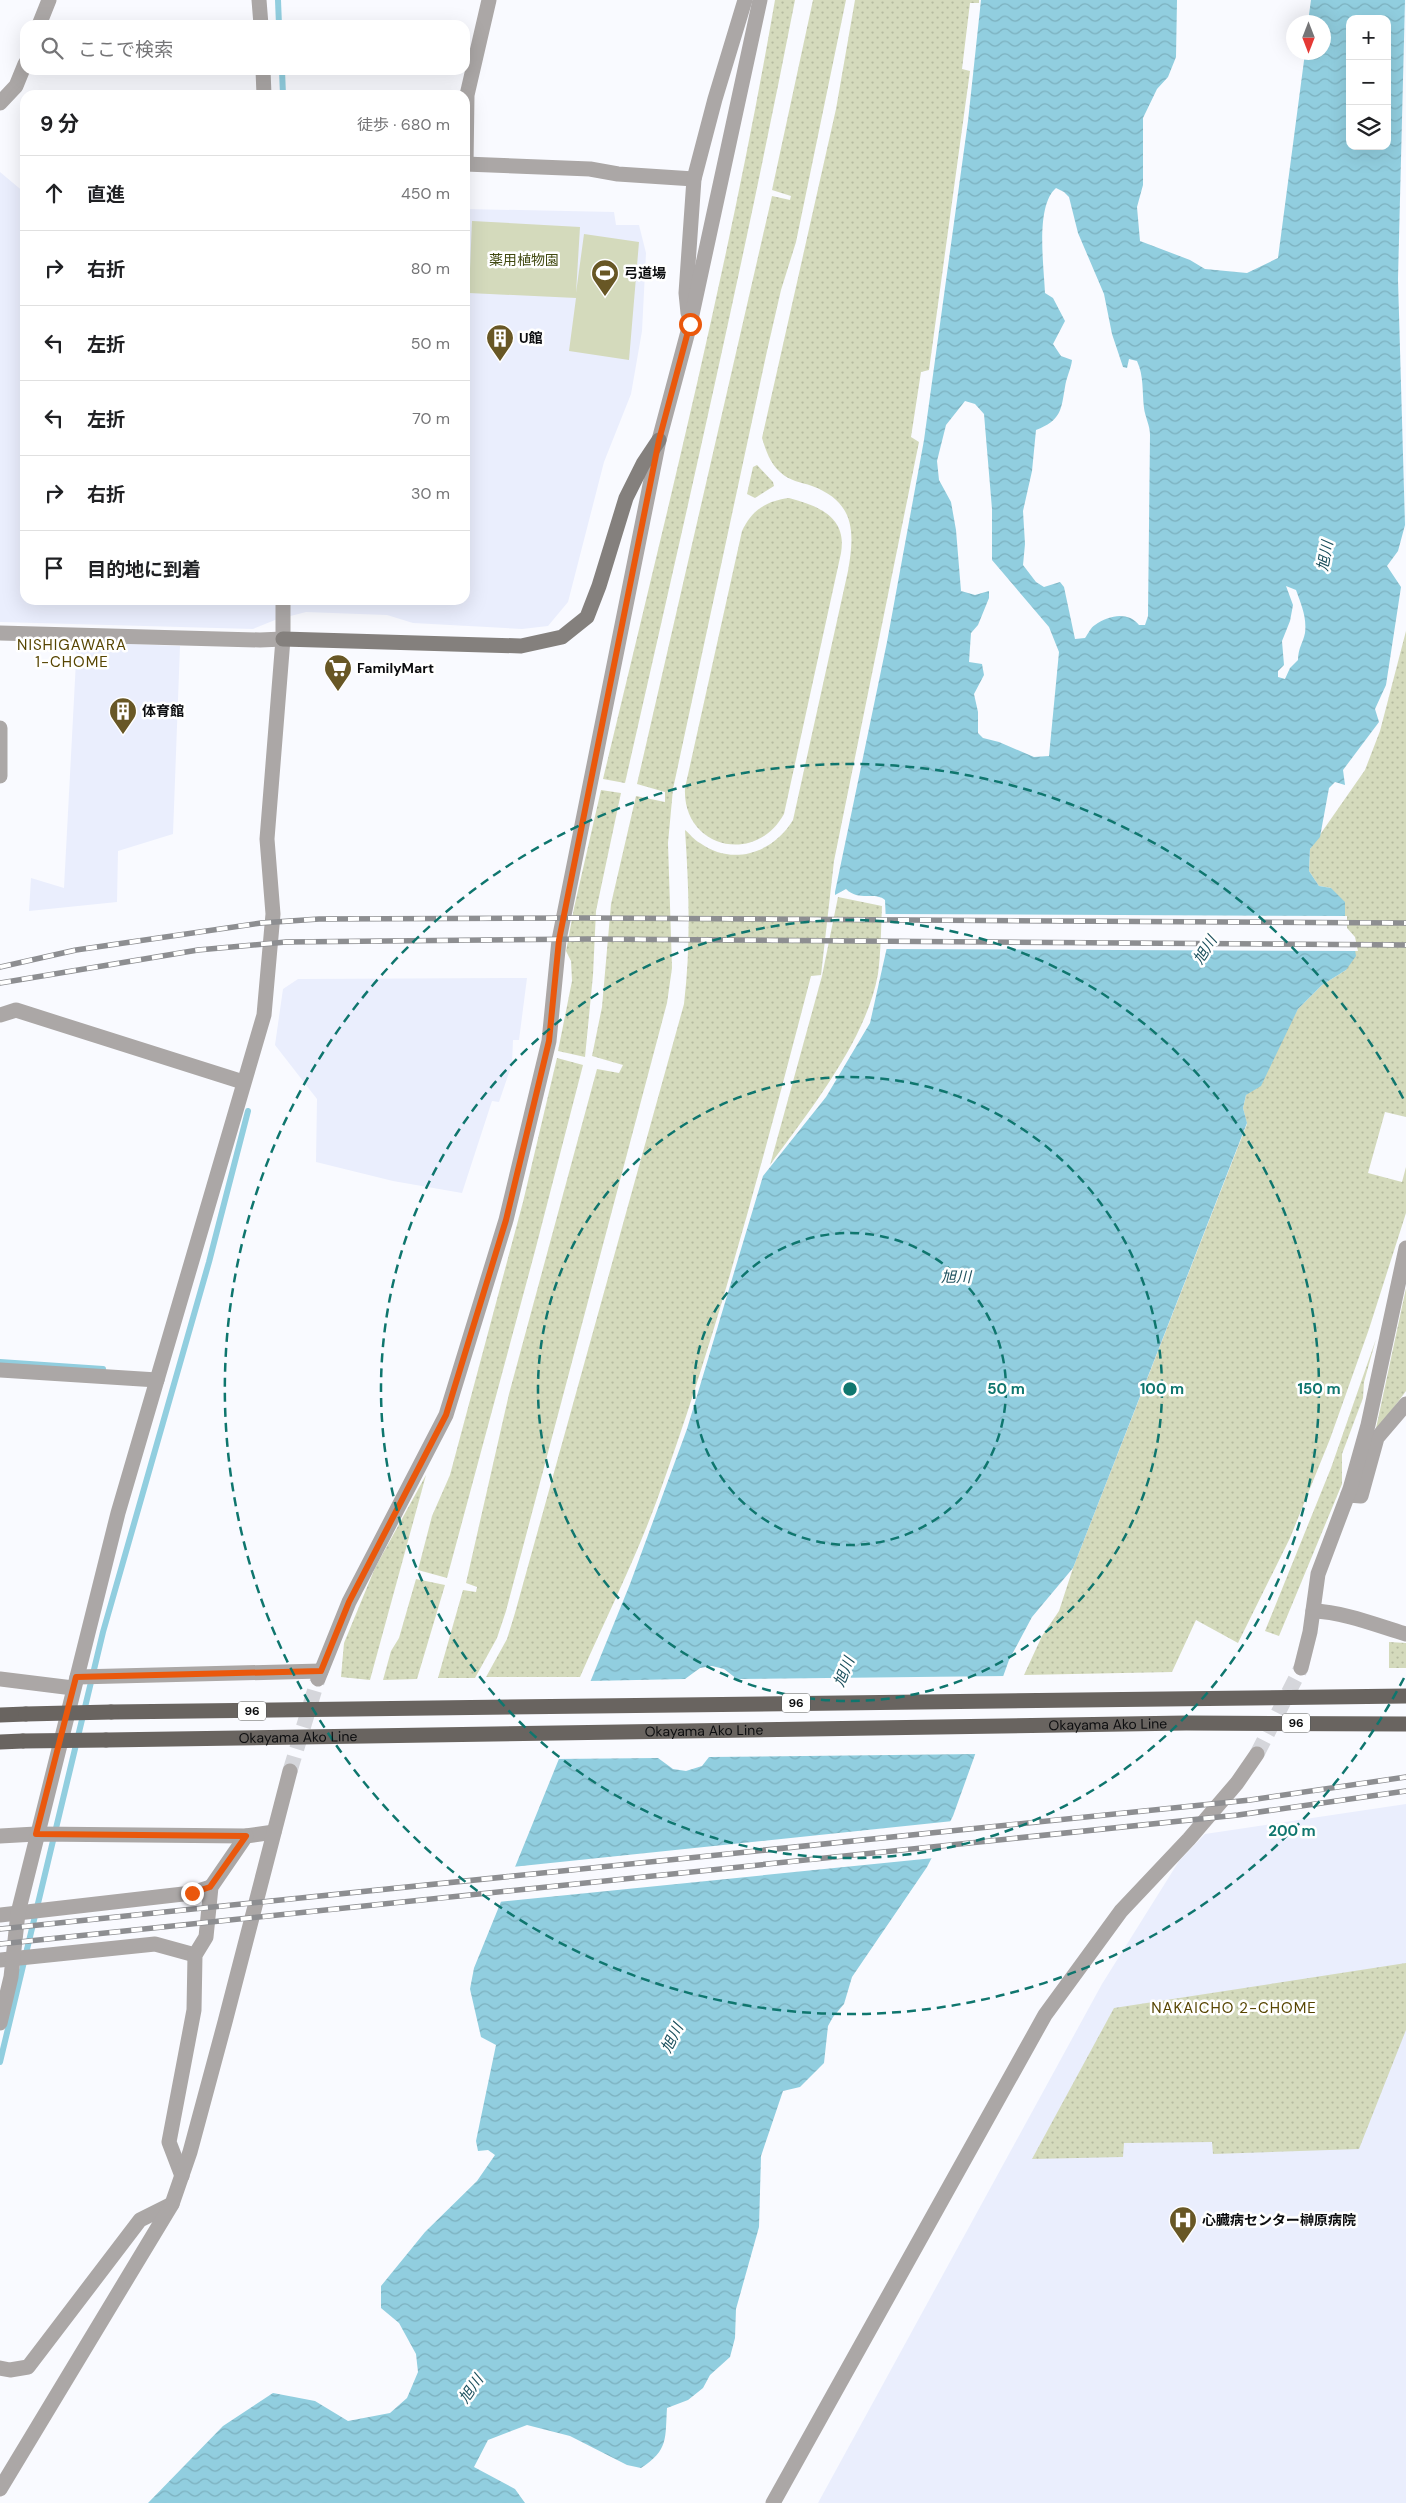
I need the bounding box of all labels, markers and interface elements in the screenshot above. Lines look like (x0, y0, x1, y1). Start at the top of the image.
north arrow (1286, 15, 1331, 60)
map controls (1346, 15, 1391, 150)
button: + (1346, 15, 1391, 60)
search box (20, 20, 470, 75)
icon: search (38, 34, 66, 62)
text: ここで検索 (78, 37, 173, 62)
button: − (1346, 60, 1391, 105)
button: layers (1346, 105, 1391, 150)
text: 9 分 (40, 110, 79, 138)
text: 徒歩 · 680 m (357, 114, 450, 135)
icon: ahead (40, 179, 68, 207)
text: 直進 (87, 182, 125, 207)
text: 450 m (401, 183, 450, 204)
park label: 薬用植物園 (489, 251, 559, 269)
icon: right (40, 254, 68, 282)
text: 右折 (87, 257, 125, 282)
text: 80 m (411, 258, 450, 279)
sports icon: 弓道場 (590, 258, 620, 297)
place label: 弓道場 (624, 264, 666, 282)
route start (679, 313, 702, 336)
building icon: U館 (485, 323, 515, 362)
icon: left (40, 329, 68, 357)
place label: U館 (519, 329, 543, 347)
text: 左折 (87, 332, 125, 357)
text: 50 m (411, 333, 450, 354)
icon: left (40, 404, 68, 432)
text: 左折 (87, 407, 125, 432)
text: 70 m (412, 408, 450, 429)
icon: right (40, 479, 68, 507)
text: 右折 (87, 482, 125, 507)
text: 30 m (411, 483, 450, 504)
water label: 旭川 (1313, 538, 1338, 573)
icon: arrive (40, 554, 68, 582)
text: 目的地に到着 (87, 557, 201, 582)
district label: NISHIGAWARA 1-CHOME (17, 635, 127, 672)
supermarket icon: FamilyMart (323, 653, 353, 692)
place label: FamilyMart (357, 659, 434, 677)
building icon: 体育館 (108, 696, 138, 735)
place label: 体育館 (142, 702, 184, 720)
water label: 旭川 (1189, 930, 1222, 968)
water label: 旭川 (941, 1267, 973, 1287)
text: 50 m (987, 1379, 1025, 1399)
text: 100 m (1140, 1379, 1184, 1399)
text: 150 m (1298, 1379, 1341, 1399)
centre of rings (841, 1380, 859, 1398)
water label: 旭川 (829, 1652, 860, 1690)
road number: 96 (782, 1694, 810, 1712)
road number: 96 (238, 1702, 266, 1720)
street label: Okayama Ako Line (1048, 1714, 1167, 1734)
road number: 96 (1282, 1714, 1310, 1732)
street label: Okayama Ako Line (644, 1721, 763, 1741)
street label: Okayama Ako Line (238, 1727, 358, 1747)
text: 200 m (1268, 1821, 1316, 1841)
route end (181, 1882, 204, 1905)
district label: NAKAICHO 2-CHOME (1151, 1998, 1317, 2018)
water label: 旭川 (656, 2018, 689, 2056)
hospital icon: 心臓病センター榊原病院 (1168, 2205, 1198, 2244)
place label: 心臓病センター榊原病院 (1202, 2211, 1356, 2229)
water label: 旭川 (454, 2369, 489, 2407)

